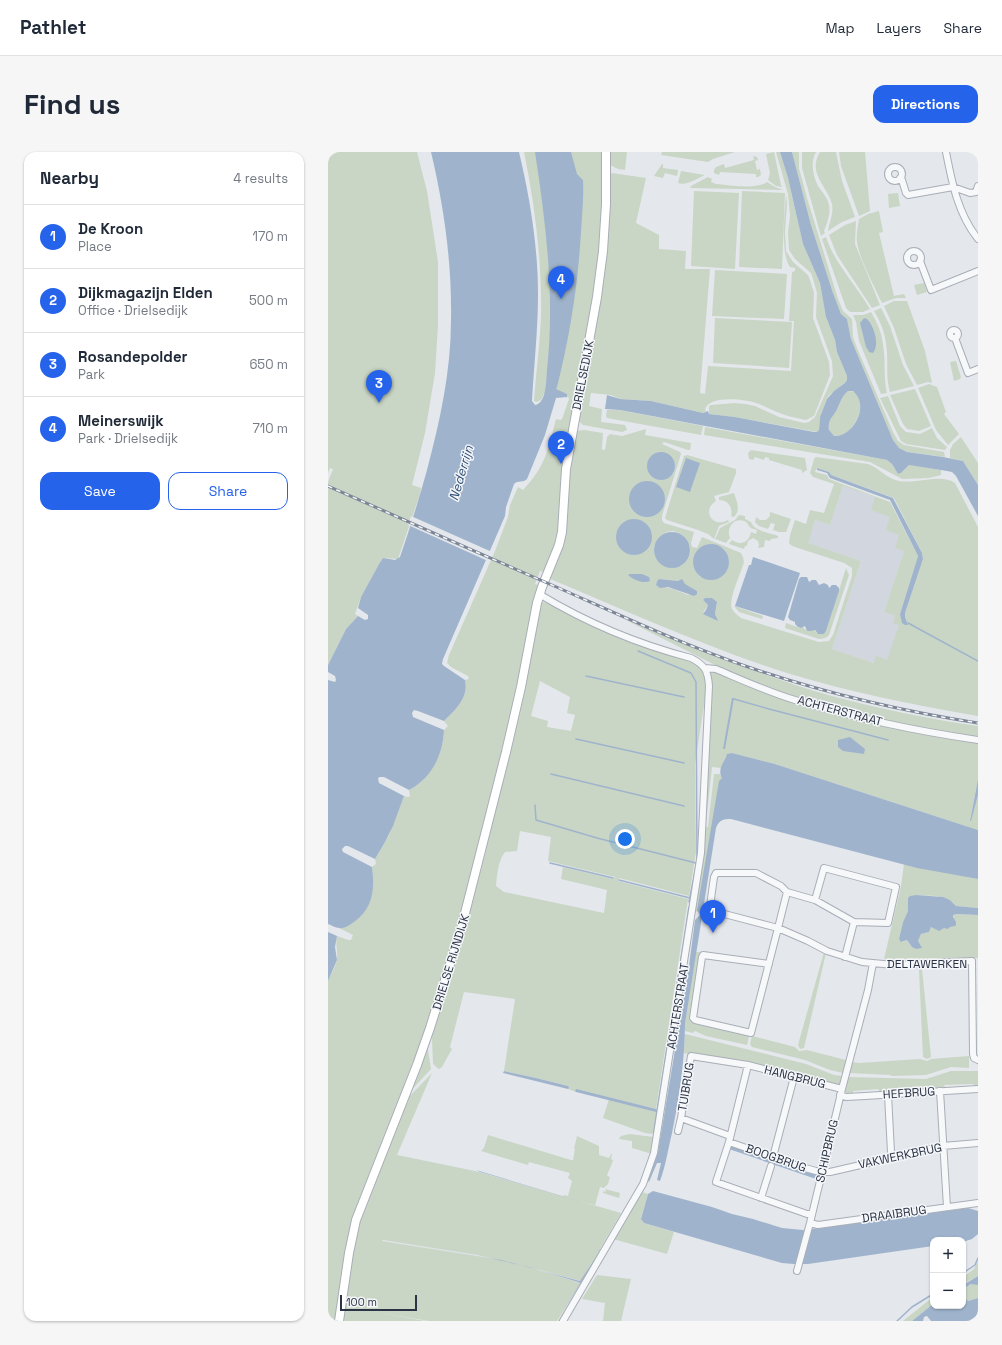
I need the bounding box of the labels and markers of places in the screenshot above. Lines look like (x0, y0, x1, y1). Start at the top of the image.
pin: 4 (548, 266, 574, 299)
pin: 3 (366, 370, 392, 403)
pin: 2 (548, 431, 574, 464)
pin: 1 (700, 900, 726, 933)

